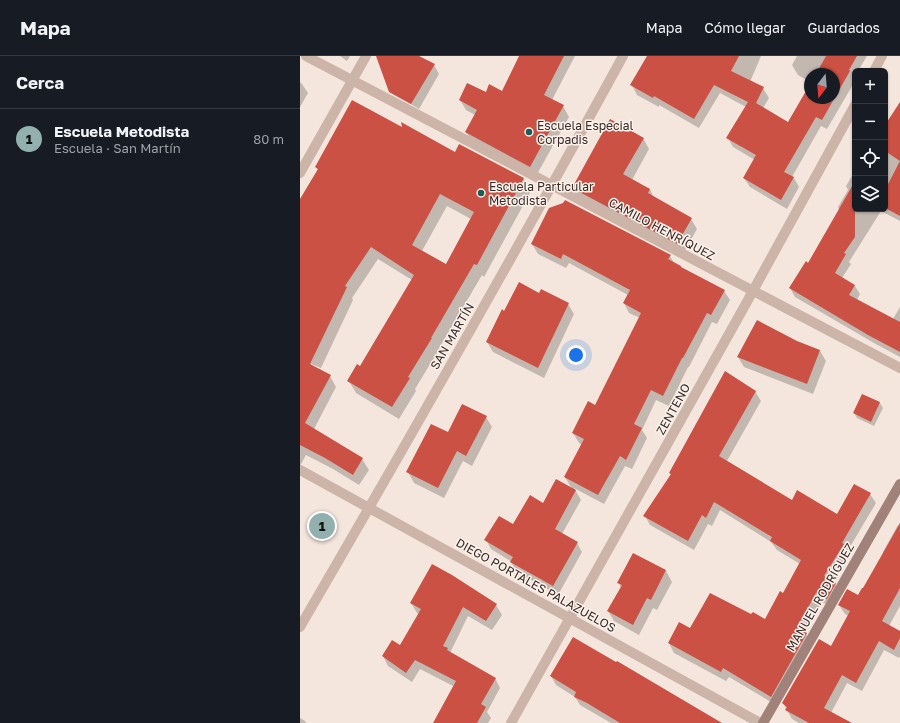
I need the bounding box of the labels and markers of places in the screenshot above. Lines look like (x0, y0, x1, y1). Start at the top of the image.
place label: Escuela Especial Corpadis (537, 118, 634, 147)
marker: Escuela Especial Corpadis (524, 127, 534, 137)
place label: Escuela Particular Metodista (489, 179, 594, 208)
marker: Escuela Particular Metodista (476, 188, 486, 198)
pin: 1 (309, 511, 335, 541)

